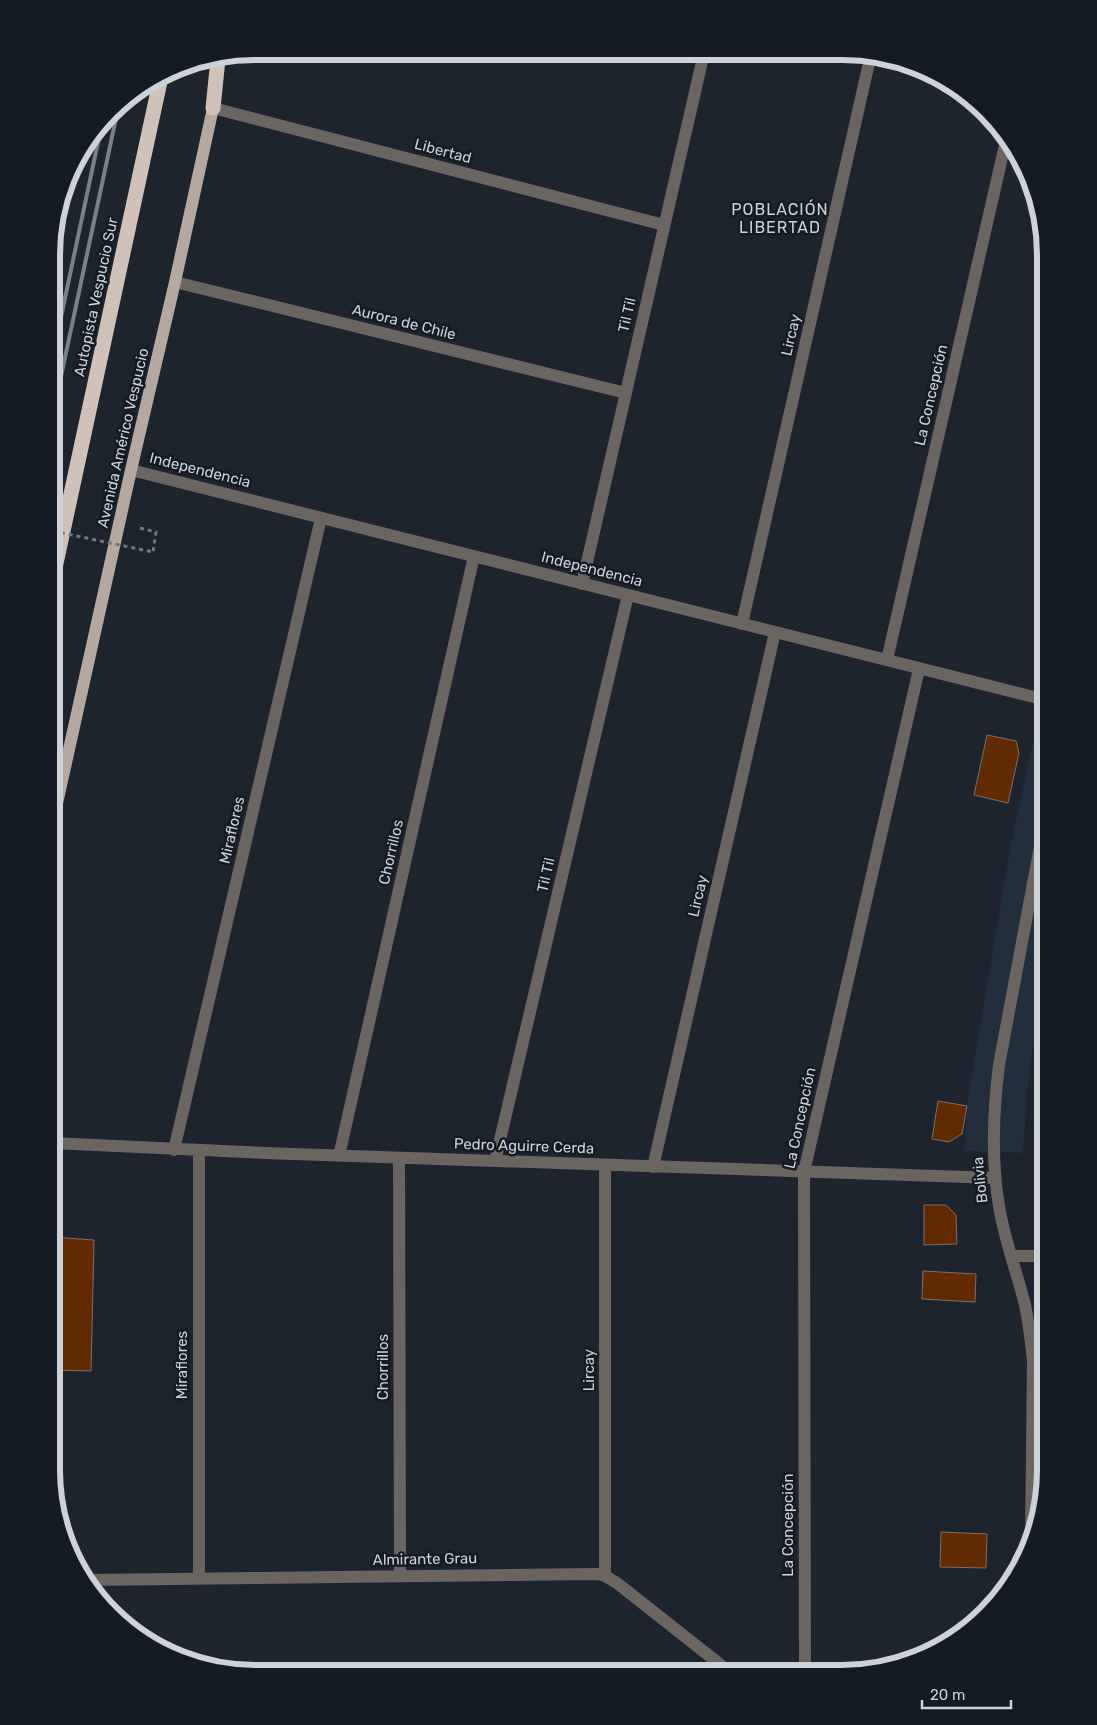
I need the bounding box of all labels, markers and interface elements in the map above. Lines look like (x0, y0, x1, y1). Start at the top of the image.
street label: Libertad (413, 135, 473, 167)
district label: POBLACIÓN LIBERTAD (731, 199, 829, 237)
street label: Autopista Vespucio Sur (70, 215, 122, 378)
street label: Til Til (614, 296, 640, 334)
street label: Aurora de Chile (350, 300, 458, 344)
street label: Lircay (777, 312, 805, 358)
street label: La Concepción (911, 343, 951, 447)
street label: Avenida Américo Vespucio (94, 346, 152, 530)
street label: Independencia (148, 449, 252, 491)
street label: Independencia (540, 548, 644, 590)
street label: Miraflores (216, 794, 249, 865)
street label: Chorrillos (375, 817, 407, 886)
street label: Til Til (533, 856, 559, 894)
street label: Lircay (684, 873, 712, 919)
street label: La Concepción (780, 1066, 820, 1170)
street label: Pedro Aguirre Cerda (454, 1135, 594, 1157)
street label: Bolivia (969, 1156, 991, 1204)
street label: Miraflores (173, 1330, 191, 1399)
street label: Chorrillos (374, 1333, 392, 1400)
street label: Lircay (580, 1349, 598, 1391)
street label: La Concepción (779, 1473, 797, 1577)
street label: Almirante Grau (373, 1549, 477, 1569)
scale bar (922, 1678, 1011, 1710)
text: 20 m (930, 1686, 965, 1704)

